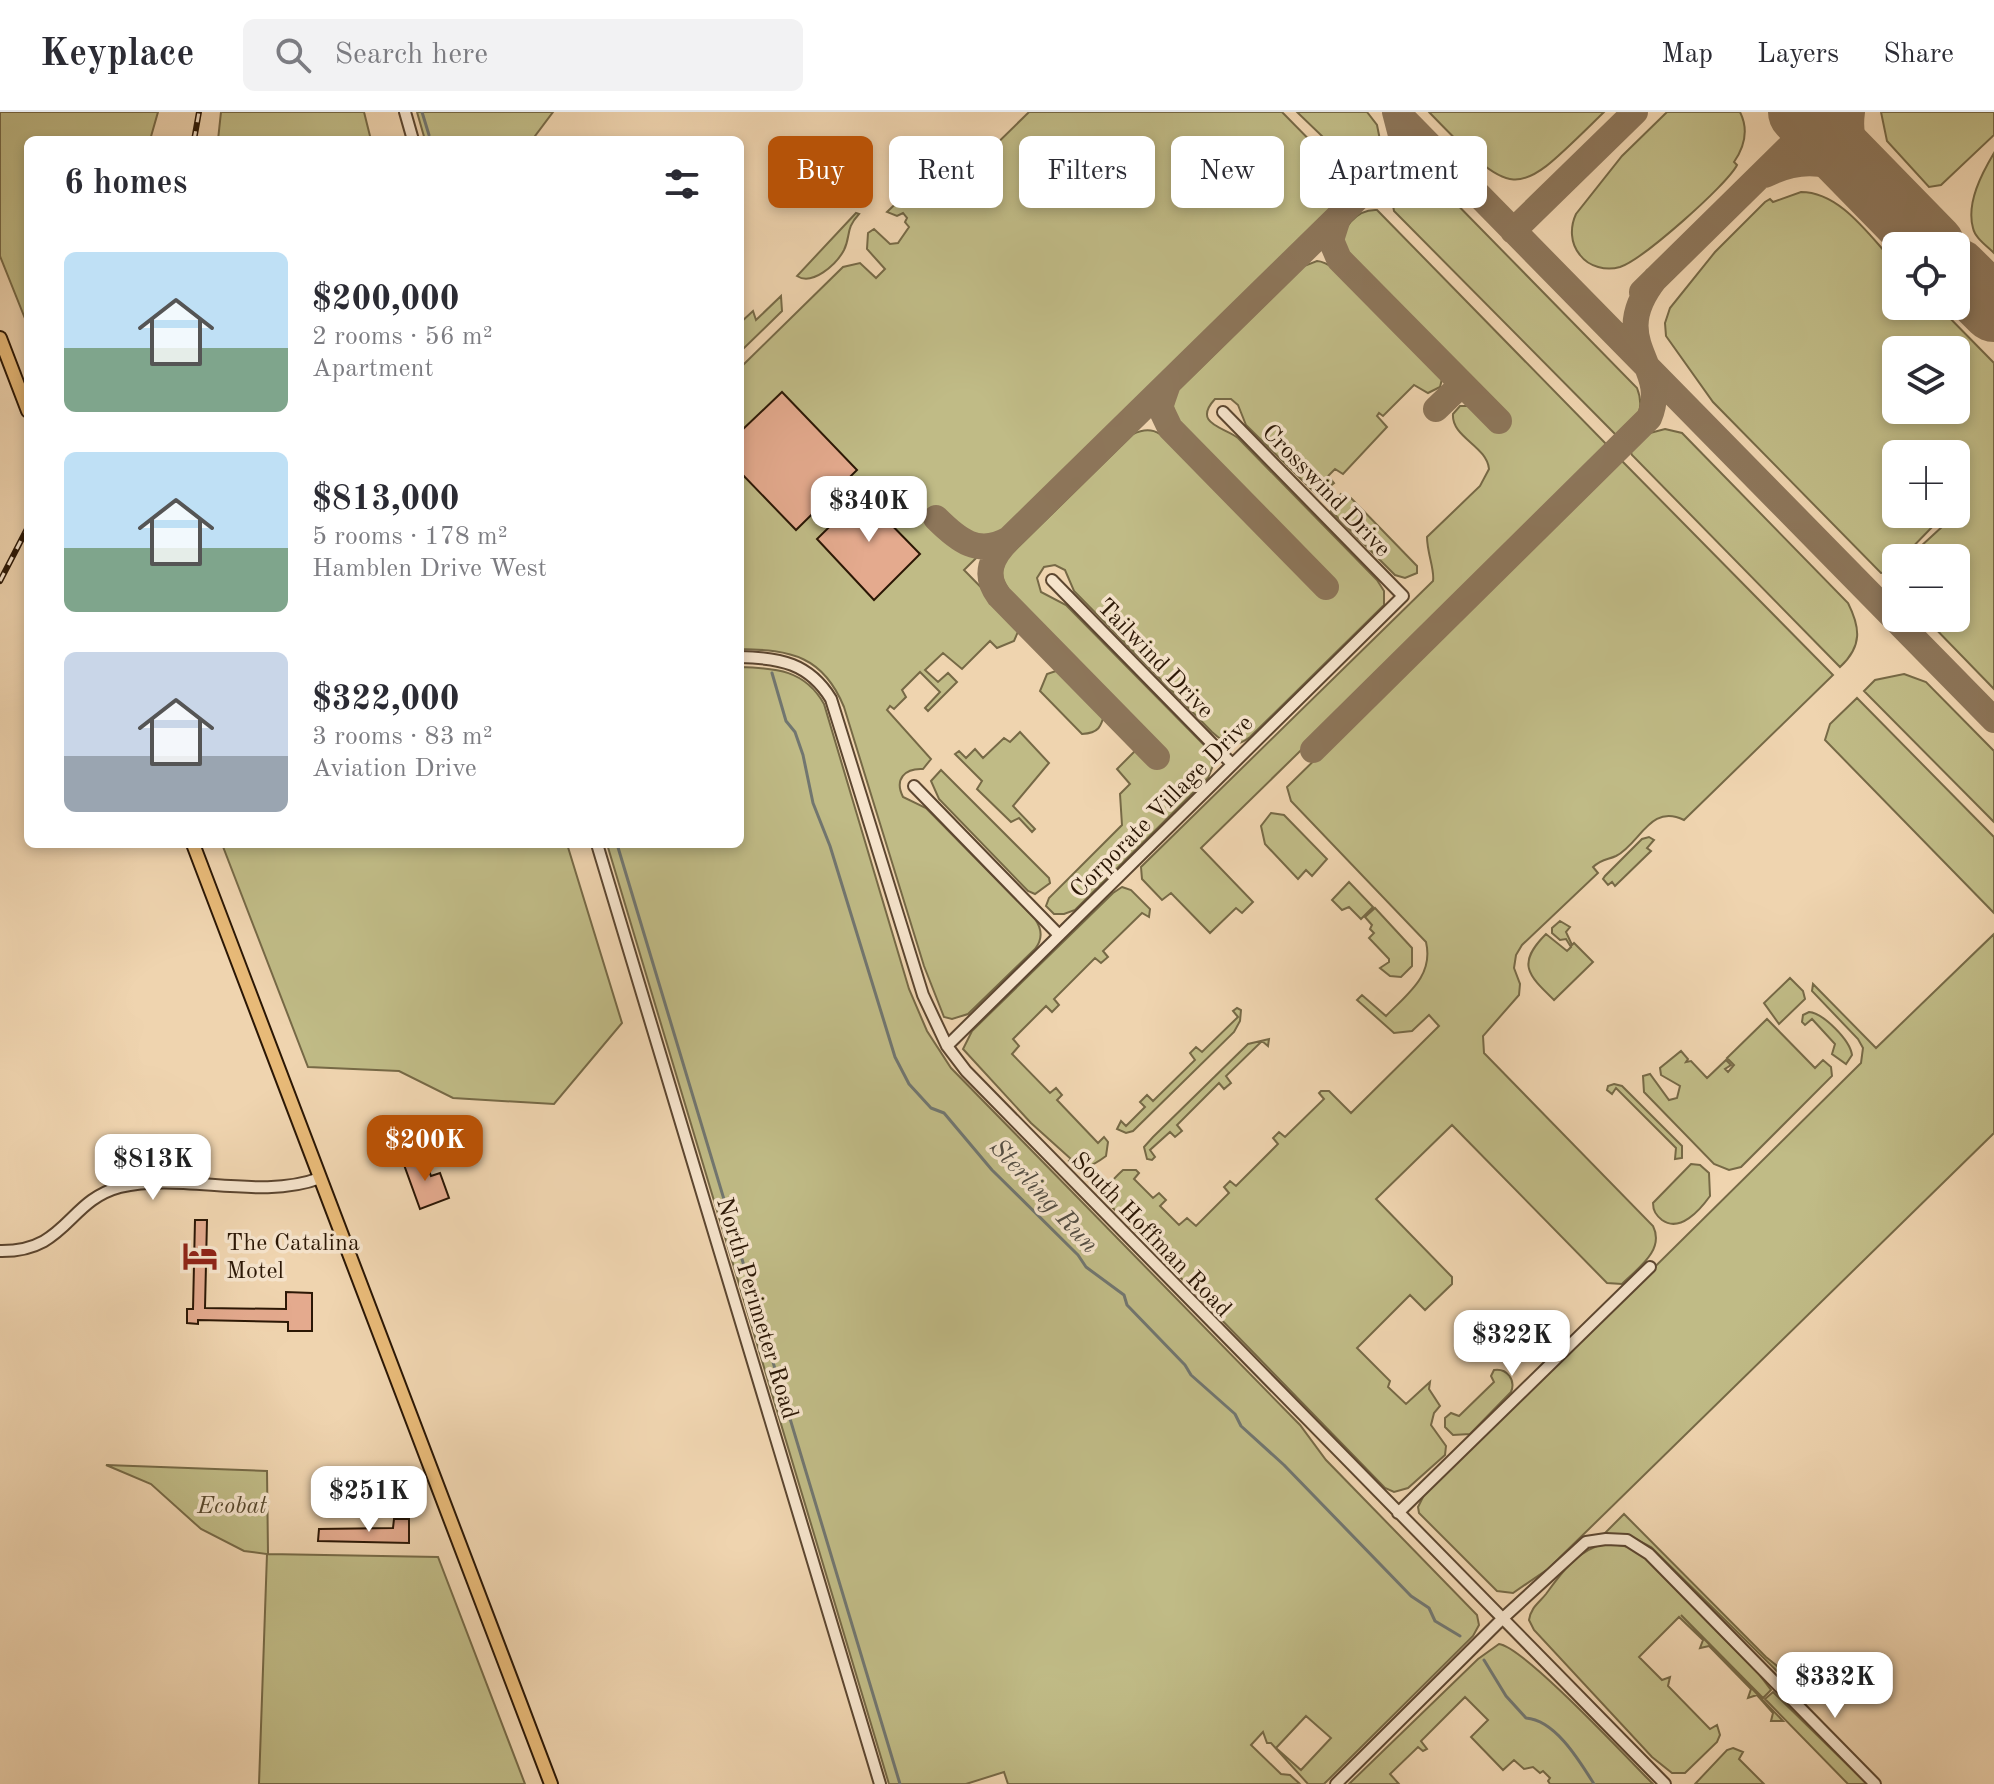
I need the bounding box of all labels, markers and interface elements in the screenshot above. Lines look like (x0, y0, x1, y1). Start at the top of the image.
search box (243, 19, 803, 91)
icon: search (271, 33, 315, 77)
text: Keyplace (40, 36, 195, 74)
text: Search here (335, 40, 488, 70)
text: Map (1661, 41, 1713, 69)
text: Layers (1757, 41, 1839, 69)
text: Share (1883, 41, 1954, 69)
chip: Buy (768, 136, 873, 208)
chip: Rent (889, 136, 1003, 208)
chip: Filters (1019, 136, 1155, 208)
chip: New (1171, 136, 1284, 208)
chip: Apartment (1300, 136, 1487, 208)
icon: filters (660, 162, 704, 206)
text: 6 homes (64, 167, 187, 201)
map controls (1882, 232, 1970, 632)
button: locate (1882, 232, 1970, 320)
text: $200,000 (312, 283, 460, 317)
icon: home (128, 284, 224, 380)
text: 2 rooms · 56 m² (312, 324, 493, 350)
button: layers (1882, 336, 1970, 424)
text: Apartment (312, 356, 434, 382)
street label: Crosswind Drive (1257, 421, 1394, 562)
button: + (1882, 440, 1970, 528)
pin: $340K (813, 476, 925, 544)
text: $813,000 (312, 483, 460, 517)
icon: home (128, 484, 224, 580)
text: $340K (829, 489, 909, 515)
text: 5 rooms · 178 m² (312, 524, 508, 550)
button: − (1882, 544, 1970, 632)
text: Hamblen Drive West (312, 556, 547, 582)
street label: Tailwind Drive (1092, 595, 1217, 724)
text: $322,000 (312, 683, 460, 717)
icon: home (128, 684, 224, 780)
street label: Corporate Village Drive (1067, 712, 1258, 903)
text: 3 rooms · 83 m² (312, 724, 493, 750)
text: Aviation Drive (312, 756, 477, 782)
pin: $200K (369, 1115, 481, 1183)
text: $200K (385, 1128, 465, 1154)
pin: $813K (97, 1134, 209, 1202)
water label: Sterling Run (984, 1134, 1103, 1259)
text: $813K (113, 1147, 193, 1173)
street label: South Hoffman Road (1066, 1148, 1235, 1322)
street label: North Perimeter Road (711, 1195, 801, 1422)
place label: The Catalina Motel (226, 1232, 360, 1284)
hotel icon: The Catalina Motel (181, 1237, 219, 1275)
pin: $322K (1456, 1310, 1568, 1378)
text: $322K (1472, 1323, 1552, 1349)
pin: $251K (313, 1466, 425, 1534)
text: $251K (329, 1479, 409, 1505)
park label: Ecobat (196, 1495, 267, 1519)
pin: $332K (1779, 1652, 1891, 1720)
text: $332K (1795, 1665, 1875, 1691)

